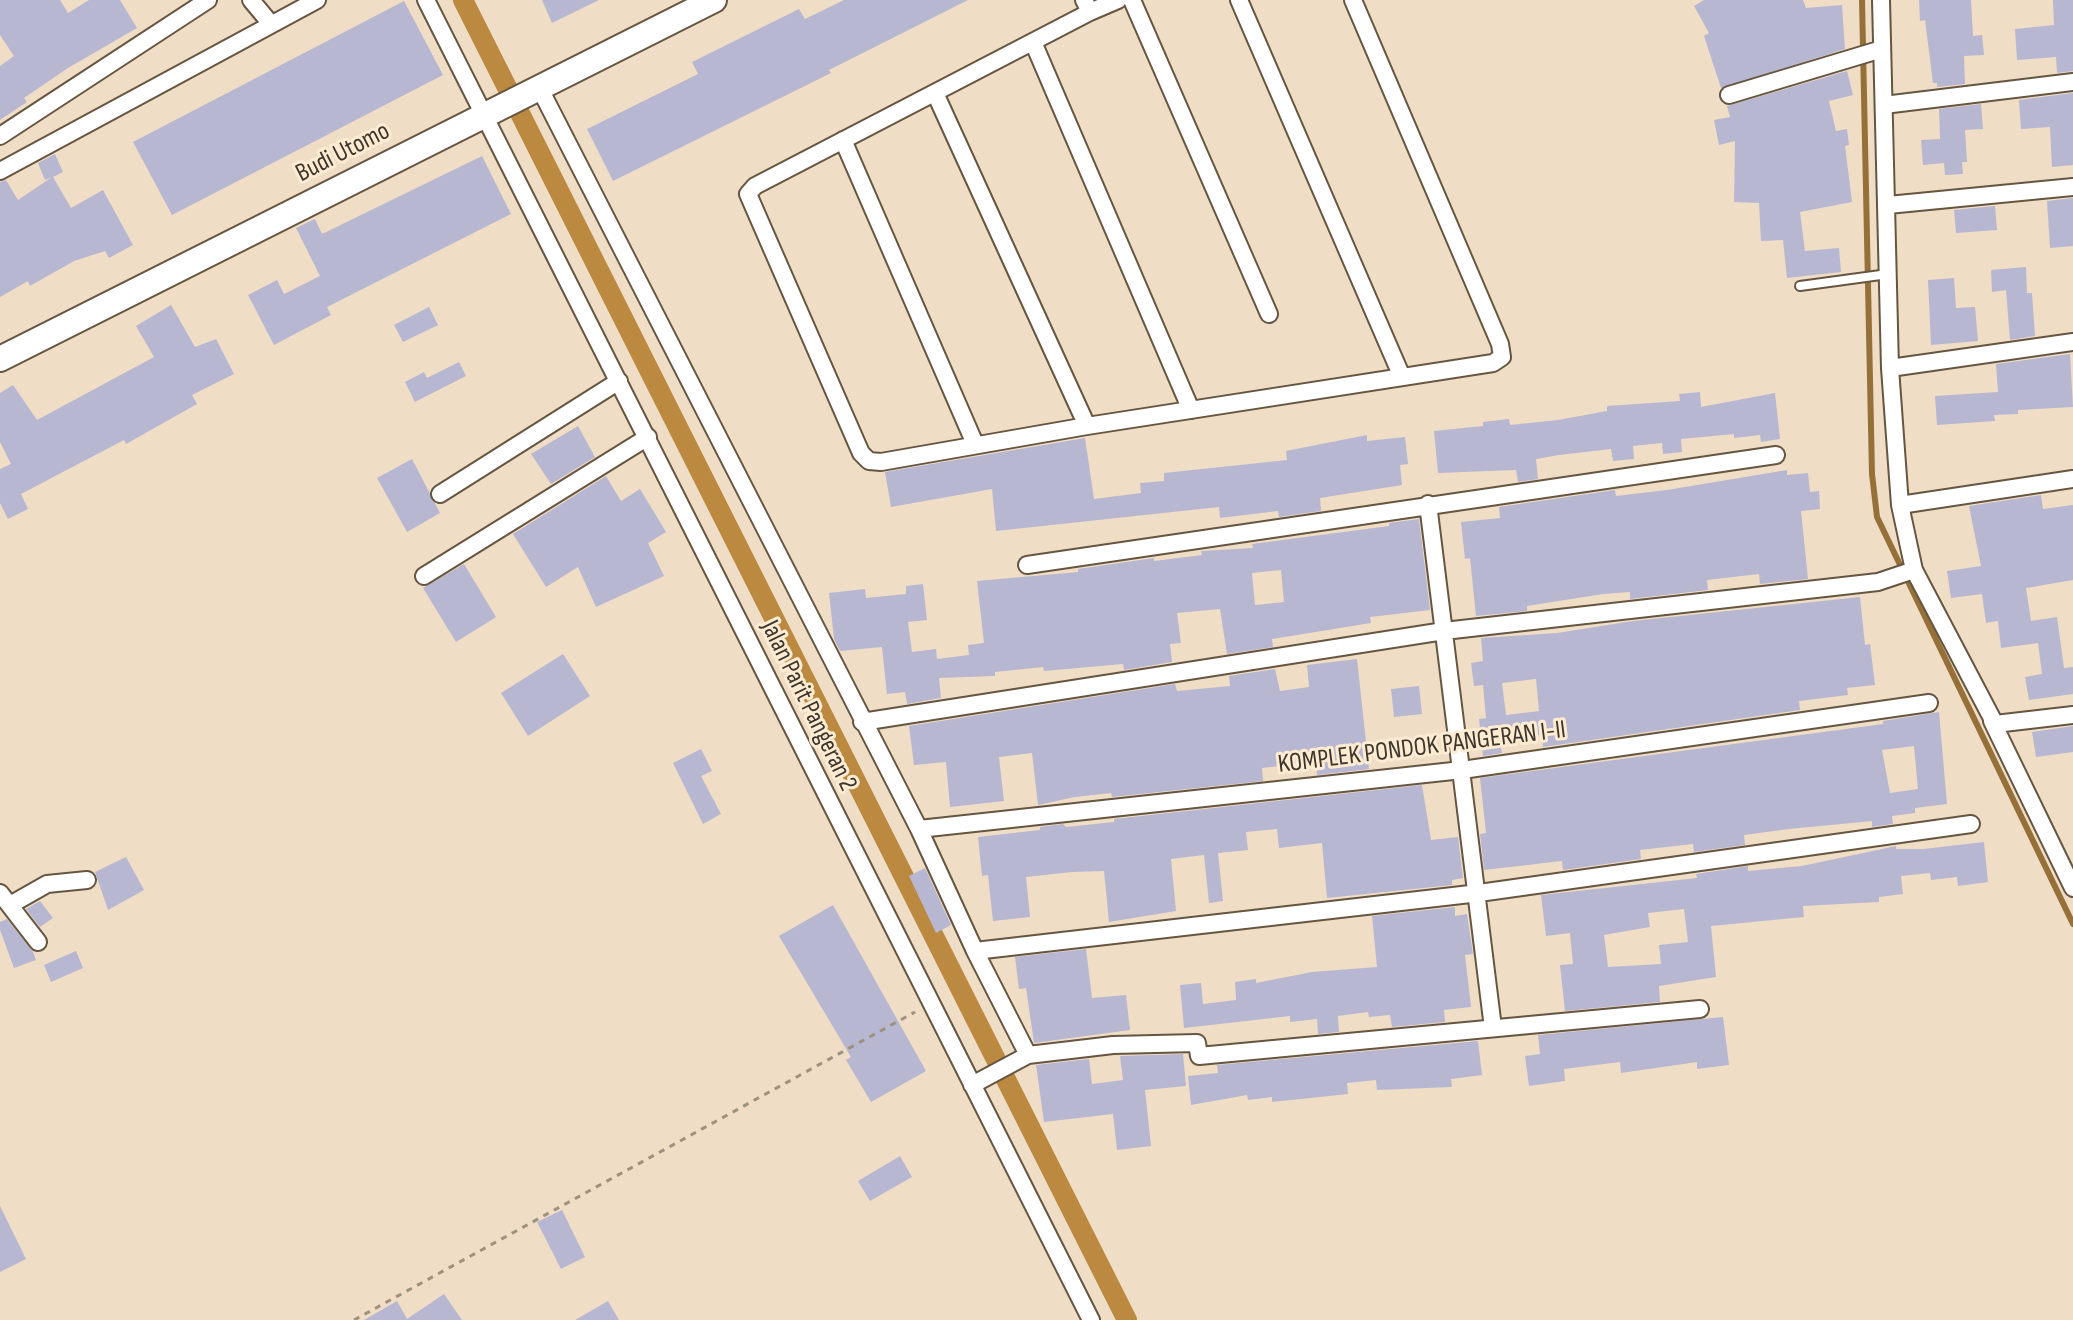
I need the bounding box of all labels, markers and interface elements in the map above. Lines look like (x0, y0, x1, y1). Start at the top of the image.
street label: Budi Utomo (291, 116, 395, 190)
street label: Jalan Parit Pangeran 2 (753, 616, 863, 796)
street label: KOMPLEK PONDOK PANGERAN I-II (1276, 715, 1568, 781)

